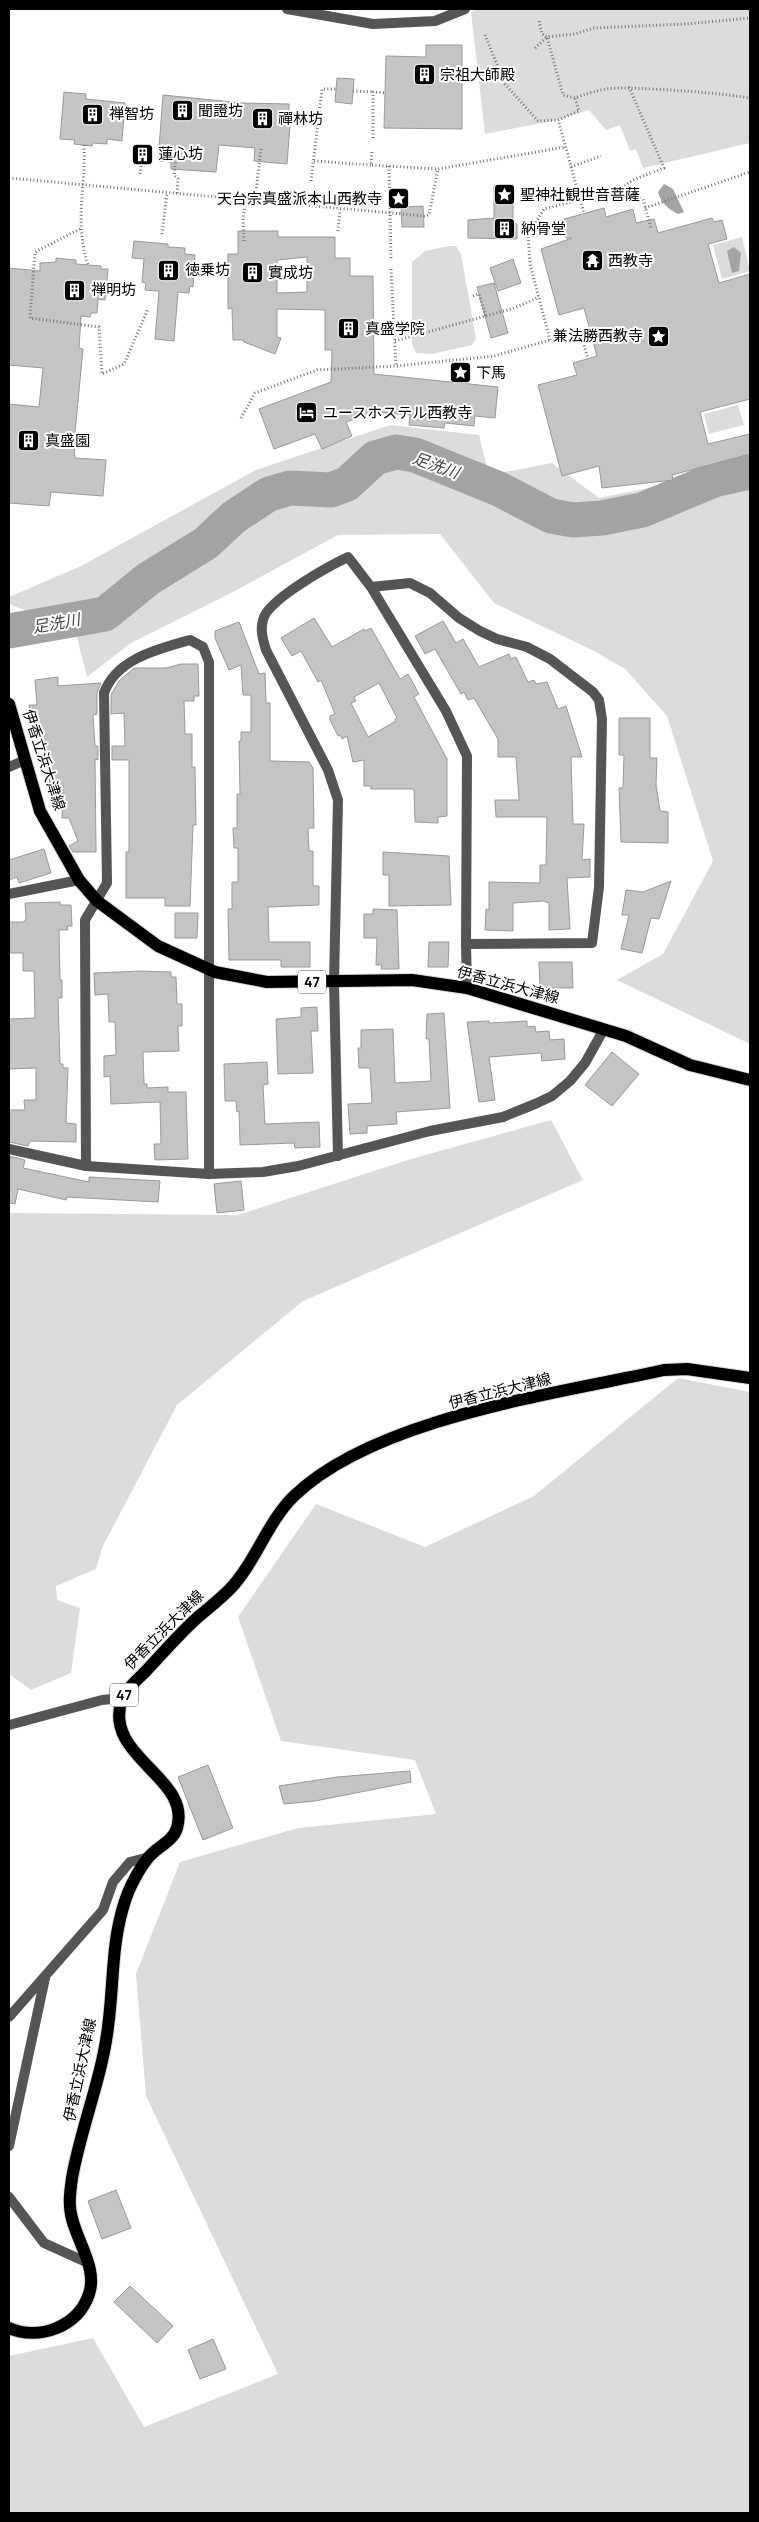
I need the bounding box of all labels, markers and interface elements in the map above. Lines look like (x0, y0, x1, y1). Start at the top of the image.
building icon: 宗祖大師殿 (412, 63, 436, 87)
place label: 宗祖大師殿 (440, 64, 515, 85)
building icon: 聞證坊 (170, 99, 194, 123)
place label: 聞證坊 (198, 100, 243, 121)
building icon: 禅智坊 (81, 102, 105, 126)
place label: 禅智坊 (109, 103, 154, 124)
building icon: 禪林坊 (250, 107, 274, 131)
place label: 禪林坊 (278, 108, 323, 129)
building icon: 蓮心坊 (130, 142, 154, 166)
place label: 蓮心坊 (158, 143, 203, 164)
place icon: 聖神社観世音菩薩 (492, 183, 516, 207)
place label: 聖神社観世音菩薩 (520, 184, 640, 205)
place icon: 天台宗真盛派本山西教寺 (386, 187, 410, 211)
place label: 天台宗真盛派本山西教寺 (217, 188, 382, 209)
building icon: 納骨堂 (493, 217, 517, 241)
place label: 納骨堂 (521, 218, 566, 239)
temple icon: 西教寺 (580, 249, 604, 273)
place label: 西教寺 (608, 250, 653, 271)
building icon: 徳乗坊 (157, 258, 181, 282)
place label: 徳乗坊 (185, 259, 230, 280)
building icon: 實成坊 (240, 261, 264, 285)
place label: 實成坊 (268, 262, 313, 283)
building icon: 禅明坊 (63, 278, 87, 302)
place label: 禅明坊 (91, 279, 136, 300)
building icon: 真盛学院 (337, 317, 361, 341)
place label: 真盛学院 (365, 318, 425, 339)
place icon: 兼法勝西教寺 (647, 324, 671, 348)
place label: 兼法勝西教寺 (553, 325, 643, 346)
place icon: 下馬 (448, 361, 472, 385)
place label: 下馬 (476, 362, 506, 383)
hotel icon: ユースホステル西教寺 (295, 401, 319, 425)
place label: ユースホステル西教寺 (323, 402, 472, 423)
building icon: 真盛園 (17, 429, 41, 453)
place label: 真盛園 (45, 430, 90, 451)
water label: 足洗川 (410, 446, 464, 484)
water label: 足洗川 (30, 608, 84, 638)
street label: 伊香立浜大津線 (18, 707, 71, 813)
street label: 伊香立浜大津線 (455, 961, 562, 1008)
road number: 47 (298, 970, 326, 994)
street label: 伊香立浜大津線 (446, 1368, 553, 1413)
street label: 伊香立浜大津線 (119, 1585, 208, 1674)
road number: 47 (110, 1684, 138, 1706)
street label: 伊香立浜大津線 (58, 2016, 101, 2123)

